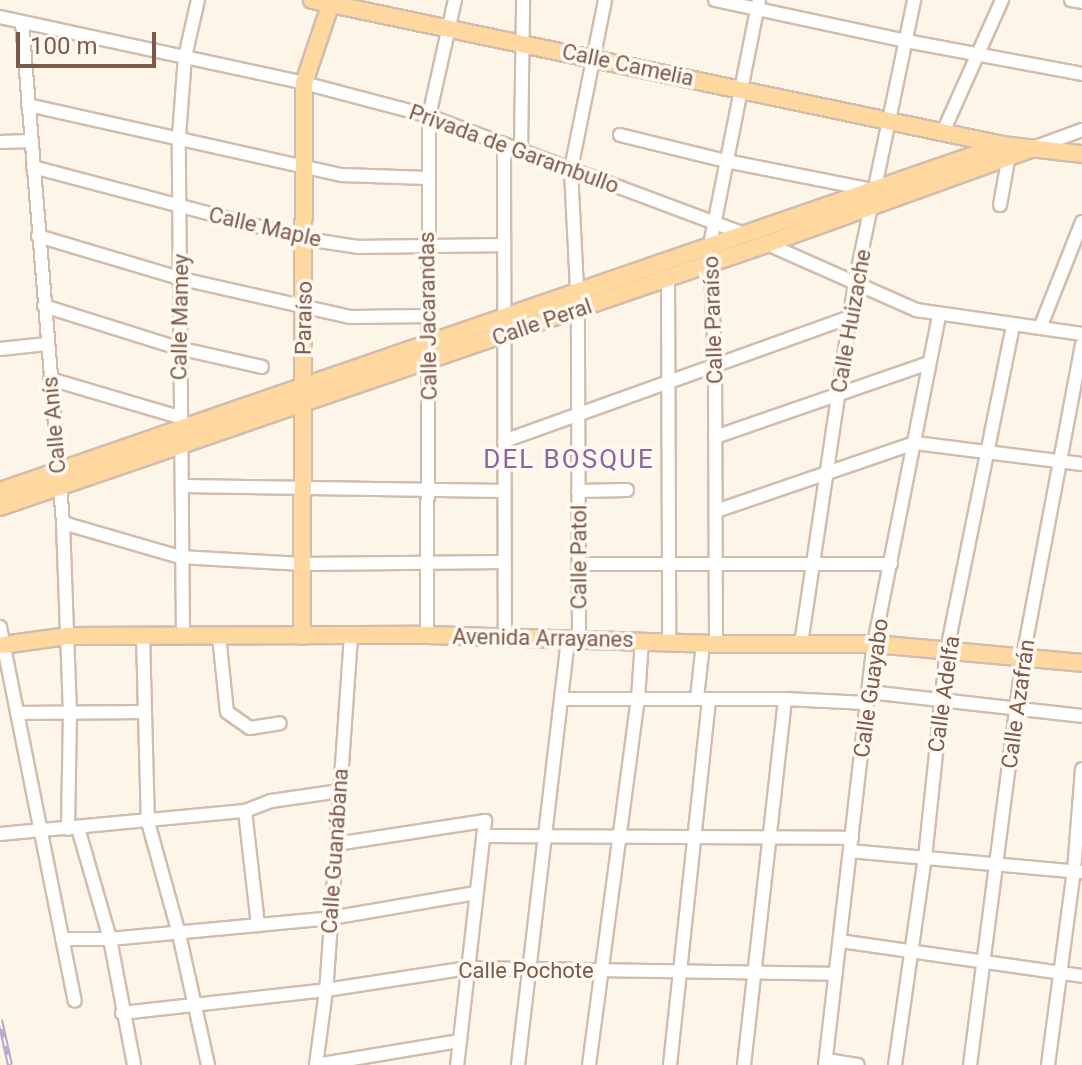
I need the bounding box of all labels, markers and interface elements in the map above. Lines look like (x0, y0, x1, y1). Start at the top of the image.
scale bar (20, 16, 160, 66)
text: 100 m (30, 32, 97, 60)
street label: Calle Camelia (560, 38, 696, 92)
street label: Privada de Garambullo (405, 99, 623, 199)
street label: Calle Maple (206, 201, 324, 253)
street label: Calle Jacarandas (413, 231, 443, 401)
street label: Calle Huizache (825, 247, 877, 395)
street label: Calle Mamey (166, 254, 194, 380)
street label: Calle Paraíso (698, 255, 728, 385)
street label: Paraíso (290, 281, 318, 355)
street label: Calle Peral (489, 293, 595, 351)
street label: Calle Anís (37, 375, 71, 475)
district label: DEL BOSQUE (483, 444, 655, 476)
street label: Calle Patol (566, 505, 592, 609)
street label: Calle Guayabo (848, 617, 894, 759)
street label: Avenida Arrayanes (452, 623, 634, 653)
street label: Calle Adelfa (923, 634, 965, 754)
street label: Calle Azafrán (996, 638, 1040, 770)
street label: Calle Guanábana (316, 767, 354, 935)
street label: Calle Pochote (458, 958, 594, 984)

